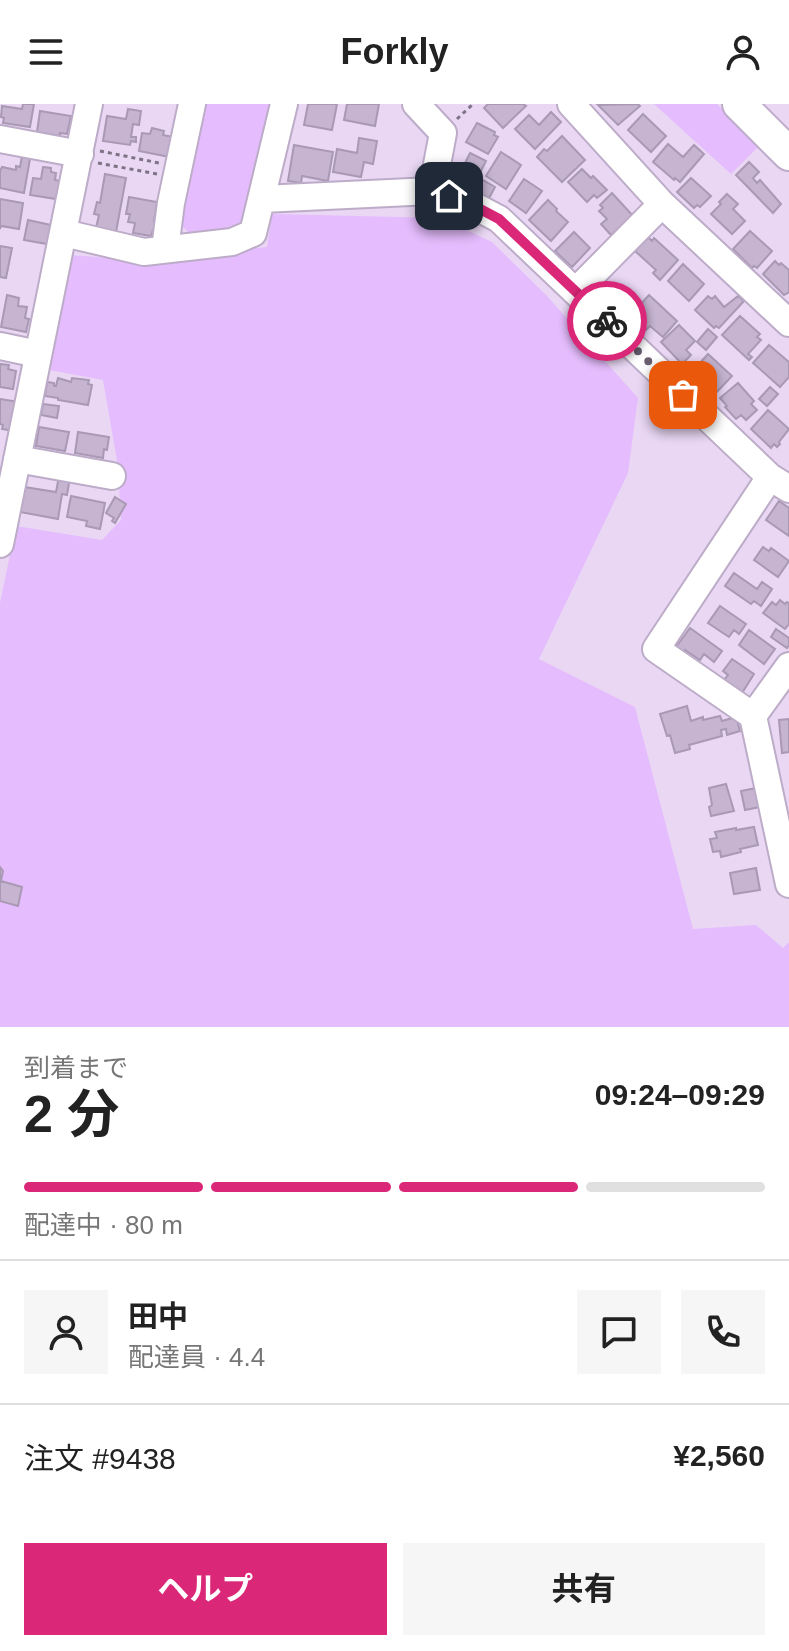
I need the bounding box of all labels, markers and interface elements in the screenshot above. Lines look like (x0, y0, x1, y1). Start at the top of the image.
icon: menu (24, 30, 68, 74)
icon: person (721, 30, 765, 74)
text: Forkly (340, 31, 449, 72)
pin (415, 162, 483, 230)
icon: home (427, 174, 471, 218)
courier (567, 281, 647, 361)
icon: bike (585, 299, 629, 343)
pin (649, 361, 717, 429)
icon: bag (661, 373, 705, 417)
text: 到着まで (24, 1053, 128, 1083)
text: 09:24–09:29 (595, 1078, 765, 1111)
text: 2 分 (24, 1085, 119, 1143)
text: 配達中 · 80 m (24, 1210, 183, 1240)
button: person (24, 1290, 108, 1374)
button: chat (577, 1290, 661, 1374)
button: phone (681, 1290, 765, 1374)
text: 田中 (128, 1300, 188, 1333)
text: 配達員 · 4.4 (128, 1342, 265, 1372)
text: ¥2,560 (673, 1439, 765, 1472)
text: 注文 #9438 (24, 1442, 176, 1475)
button: ヘルプ (24, 1543, 387, 1635)
button: 共有 (403, 1543, 765, 1635)

